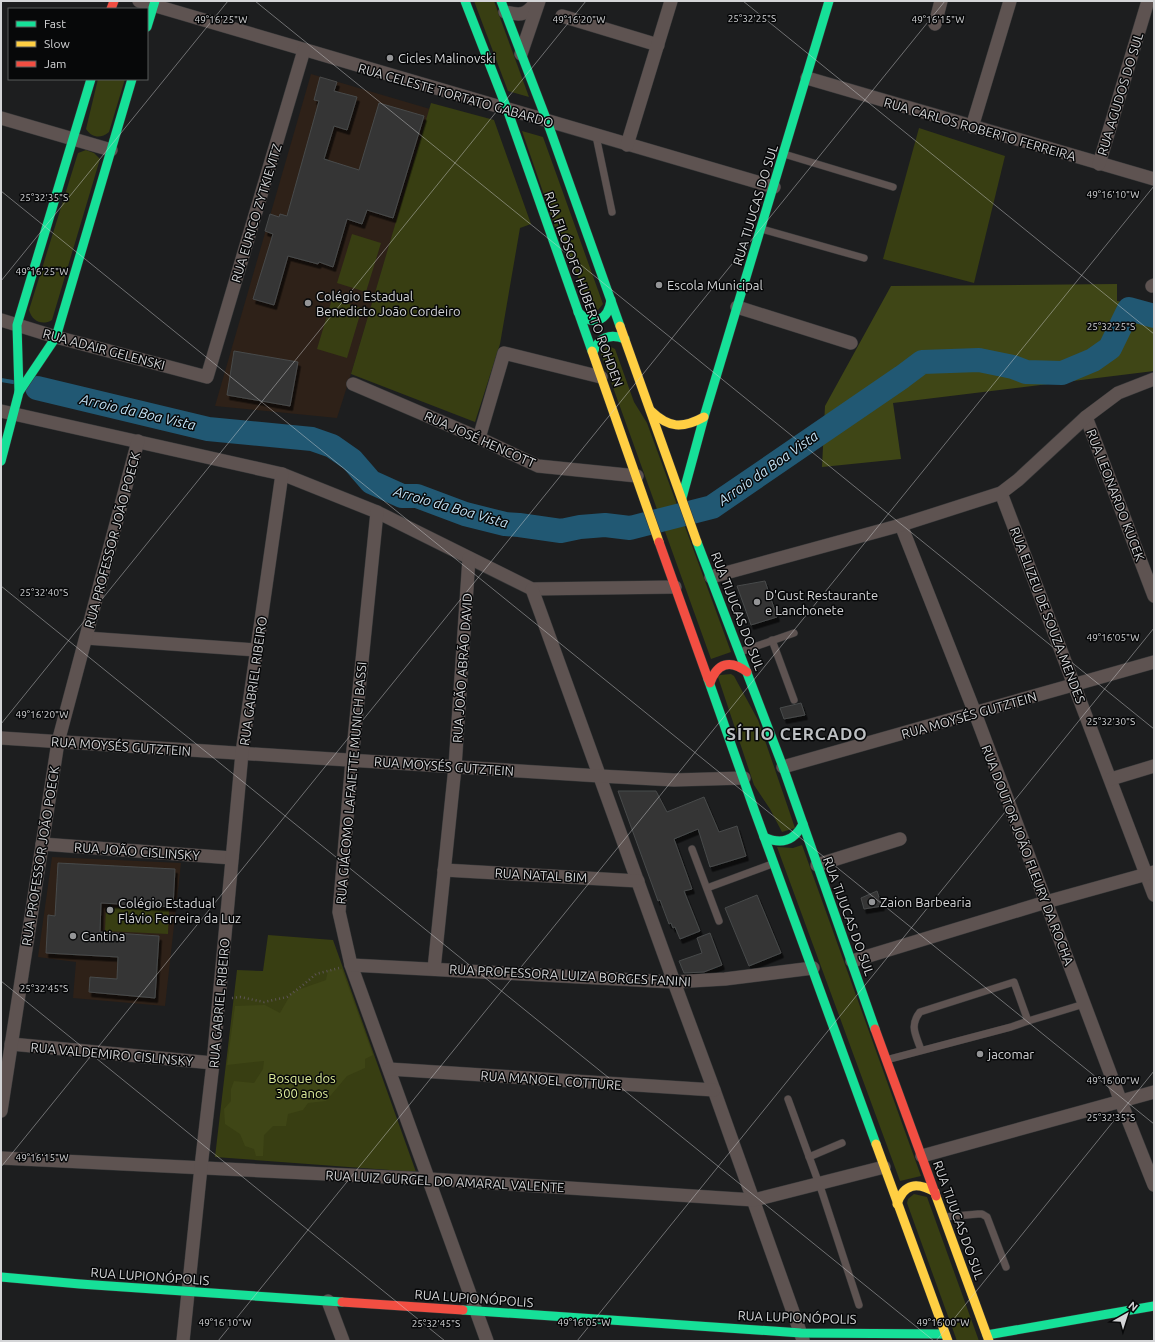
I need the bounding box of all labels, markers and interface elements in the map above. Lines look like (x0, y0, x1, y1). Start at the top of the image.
legend (8, 8, 148, 80)
text: 25°32'25"S (728, 13, 776, 24)
text: 49°16'25"W (195, 14, 247, 25)
text: 49°16'20"W (553, 14, 605, 25)
text: 49°16'15"W (912, 14, 964, 25)
text: Fast (44, 17, 66, 30)
street label: RUA AGUDOS DO SUL (1095, 30, 1145, 157)
text: Slow (44, 37, 70, 50)
place label: Cicles Malinovski (398, 51, 496, 65)
marker: Cicles Malinovski (385, 53, 395, 63)
text: Jam (44, 57, 66, 70)
street label: RUA CELESTE TORTATO GABARDO (357, 60, 555, 130)
street label: RUA CARLOS ROBERTO FERREIRA (882, 95, 1078, 163)
street label: RUA EURICO ZYTKIEVITZ (228, 142, 284, 284)
street label: RUA TIJUCAS DO SUL (730, 143, 780, 267)
text: 49°16'10"W (1087, 189, 1139, 200)
street label: RUA FILÓSOFO HUBERTO ROHDEN (542, 190, 626, 388)
text: 25°32'35"S (20, 192, 68, 203)
text: 49°16'25"W (16, 266, 68, 277)
place label: Escola Municipal (667, 278, 763, 292)
marker: Escola Municipal (654, 280, 664, 290)
place label: Colégio Estadual Benedicto João Cordeiro (316, 289, 461, 318)
marker: Colégio Estadual Benedicto João Cordeiro (303, 298, 313, 308)
text: 25°32'25"S (1087, 321, 1135, 332)
street label: RUA ADAIR GELENSKI (41, 326, 167, 372)
water label: Arroio da Boa Vista (78, 391, 198, 433)
street label: RUA JOSÉ HENCOTT (422, 407, 538, 470)
water label: Arroio da Boa Vista (714, 427, 821, 509)
street label: RUA LEONARDO KUCEK (1084, 427, 1148, 563)
street label: RUA PROFESSOR JOÃO POECK (82, 450, 142, 630)
water label: Arroio da Boa Vista (391, 483, 510, 531)
street label: RUA ELIZEU DE SOUZA MENDES (1008, 525, 1088, 705)
street label: RUA TIJUCAS DO SUL (709, 550, 767, 672)
text: 25°32'40"S (20, 587, 68, 598)
place label: D'Gust Restaurante e Lanchonete (765, 588, 878, 617)
street label: RUA JOÃO ABRÃO DAVID (450, 593, 474, 743)
marker: D'Gust Restaurante e Lanchonete (752, 597, 762, 607)
street label: RUA GABRIEL RIBEIRO (237, 615, 269, 747)
text: 49°16'05"W (1087, 632, 1139, 643)
street label: RUA GIÁCOMO LAFAIETTE MUNICH BASSI (332, 661, 369, 905)
street label: RUA MOYSÉS GUTZTEIN (899, 688, 1038, 741)
text: 49°16'20"W (16, 709, 68, 720)
text: 25°32'30"S (1087, 716, 1135, 727)
district label: SÍTIO CERCADO (726, 723, 868, 743)
street label: RUA MOYSÉS GUTZTEIN (51, 733, 191, 758)
street label: RUA DOUTOR JOÃO FLEURY DA ROCHA (979, 743, 1077, 968)
street label: RUA MOYSÉS GUTZTEIN (374, 753, 514, 778)
street label: RUA PROFESSOR JOÃO POECK (19, 765, 61, 947)
street label: RUA JOÃO CISLINSKY (74, 840, 201, 862)
street label: RUA TIJUCAS DO SUL (821, 855, 877, 978)
street label: RUA NATAL BIM (494, 866, 588, 884)
place label: Zaion Barbearia (880, 895, 971, 909)
place label: Colégio Estadual Flávio Ferreira da Luz (118, 896, 241, 925)
marker: Zaion Barbearia (867, 897, 877, 907)
marker: Colégio Estadual Flávio Ferreira da Luz (105, 905, 115, 915)
place label: Cantina (81, 929, 125, 943)
marker: Cantina (68, 931, 78, 941)
street label: RUA GABRIEL RIBEIRO (206, 937, 232, 1069)
street label: RUA PROFESSORA LUIZA BORGES FANINI (449, 962, 691, 988)
text: 25°32'45"S (20, 983, 68, 994)
street label: RUA VALDEMIRO CISLINSKY (30, 1040, 194, 1068)
place label: jacomar (987, 1047, 1034, 1061)
marker: jacomar (975, 1049, 985, 1059)
street label: RUA MANOEL COTTURE (480, 1068, 622, 1092)
park label: Bosque dos 300 anos (268, 1071, 336, 1100)
text: 49°16'00"W (1087, 1075, 1139, 1086)
text: 25°32'35"S (1087, 1112, 1135, 1123)
text: 49°16'15"W (16, 1152, 68, 1163)
street label: RUA TIJUCAS DO SUL (931, 1159, 987, 1282)
street label: RUA LUIZ GURGEL DO AMARAL VALENTE (325, 1168, 565, 1194)
street label: RUA LUPIONÓPOLIS (90, 1265, 210, 1287)
street label: RUA LUPIONÓPOLIS (414, 1287, 534, 1309)
north arrow (1107, 1294, 1147, 1334)
text: N (1126, 1299, 1140, 1313)
street label: RUA LUPIONÓPOLIS (737, 1308, 857, 1326)
text: 49°16'10"W (199, 1317, 251, 1328)
text: 49°16'05"W (558, 1317, 610, 1328)
text: 49°16'00"W (917, 1317, 969, 1328)
text: 25°32'45"S (412, 1318, 460, 1329)

